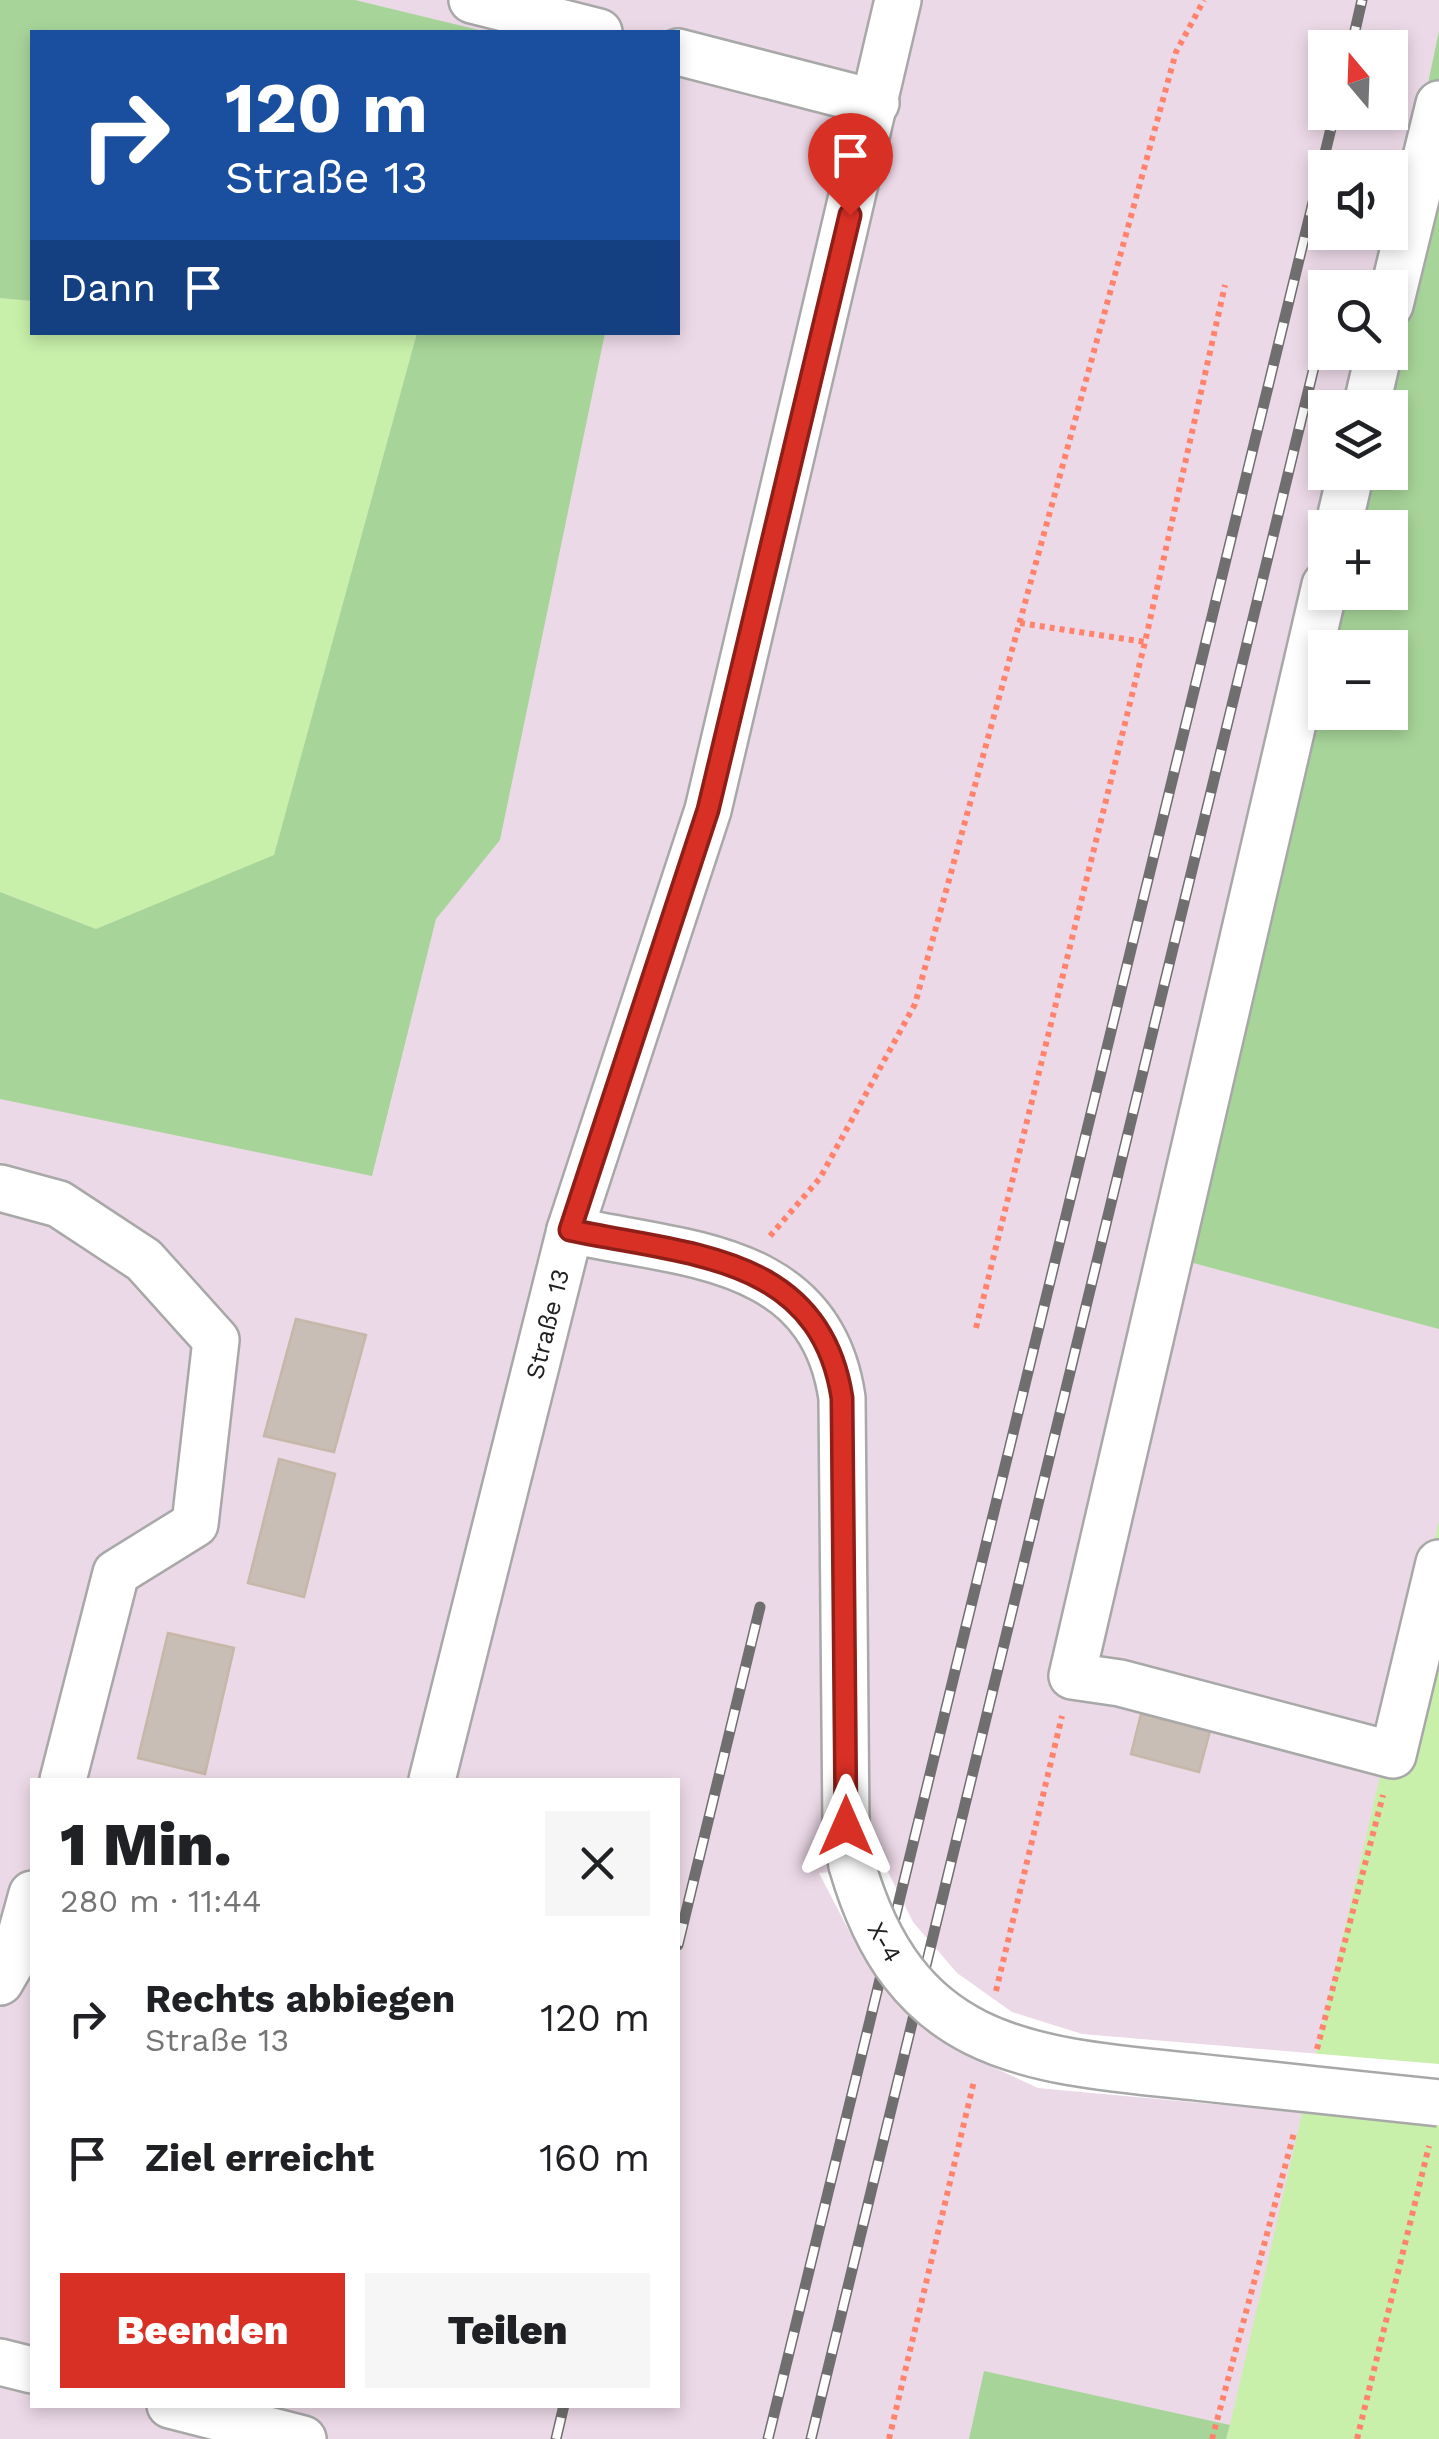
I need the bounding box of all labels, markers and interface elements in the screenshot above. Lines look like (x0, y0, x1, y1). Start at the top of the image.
north arrow (1308, 30, 1408, 130)
map controls (1308, 30, 1408, 730)
text: 120 m (225, 67, 428, 149)
icon: right (60, 70, 190, 200)
pin (808, 113, 893, 216)
icon: arrive (823, 128, 878, 183)
button: sound (1308, 150, 1408, 250)
text: Straße 13 (225, 151, 428, 204)
icon: arrive (176, 260, 231, 315)
text: Dann (60, 266, 156, 310)
button: search (1308, 270, 1408, 370)
button: layers (1308, 390, 1408, 490)
button: + (1308, 510, 1408, 610)
button: − (1308, 630, 1408, 730)
street label: Straße 13 (520, 1266, 575, 1382)
position arrow (794, 1774, 898, 1878)
text: 1 Min. (60, 1809, 232, 1880)
button: close (545, 1811, 650, 1916)
text: 280 m · 11:44 (60, 1882, 262, 1920)
street label: X-4 (862, 1917, 908, 1968)
text: Rechts abbiegen (145, 1977, 455, 2021)
icon: right (60, 1991, 115, 2046)
text: 120 m (540, 1996, 650, 2040)
text: Straße 13 (145, 2021, 289, 2059)
icon: arrive (60, 2131, 115, 2186)
text: Ziel erreicht (145, 2136, 374, 2180)
text: 160 m (539, 2136, 650, 2180)
button: Beenden (60, 2273, 345, 2388)
button: Teilen (365, 2273, 650, 2388)

